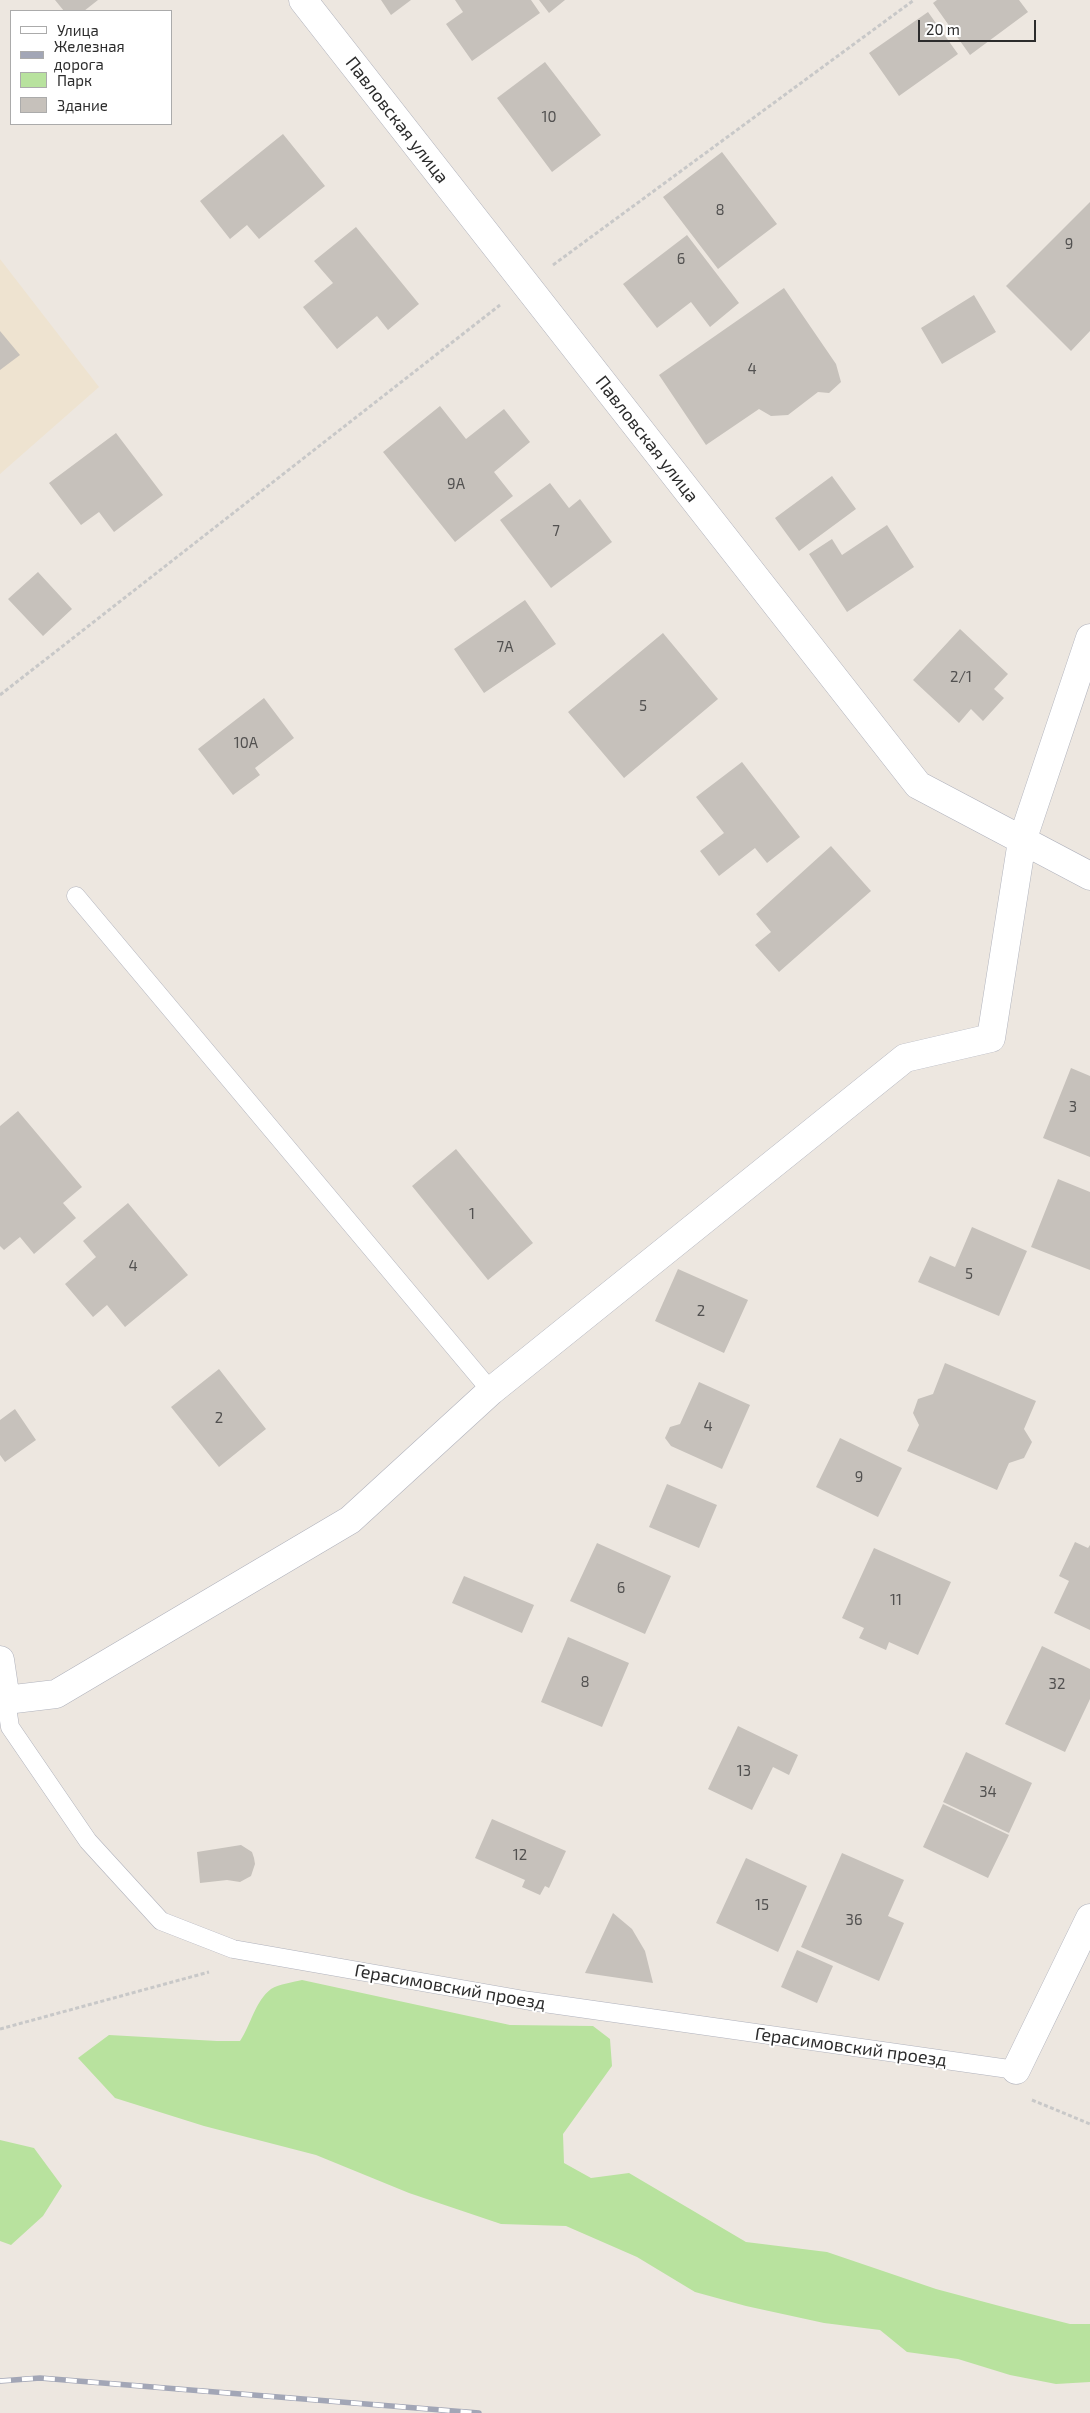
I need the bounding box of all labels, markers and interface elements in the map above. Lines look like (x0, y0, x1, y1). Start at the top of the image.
legend (10, 10, 172, 125)
scale bar (920, 10, 1038, 42)
text: 20 m (926, 20, 960, 38)
text: Улица (57, 21, 99, 39)
text: Железная дорога (54, 37, 125, 73)
street label: Павловская улица (341, 52, 453, 188)
text: Парк (57, 71, 92, 89)
text: Здание (57, 96, 108, 114)
house number: 10 (541, 108, 557, 126)
house number: 8 (715, 201, 725, 219)
house number: 9 (1065, 235, 1073, 253)
house number: 6 (677, 250, 685, 268)
house number: 4 (747, 360, 757, 378)
street label: Павловская улица (591, 371, 703, 507)
house number: 9А (447, 475, 465, 493)
house number: 7 (552, 522, 560, 540)
house number: 7А (496, 638, 514, 656)
house number: 2/1 (950, 668, 972, 686)
house number: 5 (639, 697, 647, 715)
house number: 10А (234, 734, 258, 752)
house number: 3 (1069, 1098, 1077, 1116)
house number: 1 (469, 1205, 475, 1223)
house number: 4 (128, 1257, 138, 1275)
house number: 5 (965, 1265, 973, 1283)
house number: 2 (697, 1302, 705, 1320)
house number: 2 (215, 1409, 223, 1427)
house number: 4 (703, 1417, 713, 1435)
house number: 9 (855, 1468, 863, 1486)
house number: 6 (617, 1579, 625, 1597)
house number: 11 (890, 1591, 902, 1609)
house number: 8 (580, 1673, 590, 1691)
house number: 32 (1049, 1675, 1065, 1693)
house number: 13 (737, 1762, 751, 1780)
house number: 34 (979, 1783, 997, 1801)
house number: 12 (513, 1846, 527, 1864)
house number: 15 (755, 1896, 769, 1914)
house number: 36 (846, 1911, 862, 1929)
street label: Герасимовский проезд (353, 1960, 547, 2014)
street label: Герасимовский проезд (754, 2023, 948, 2071)

